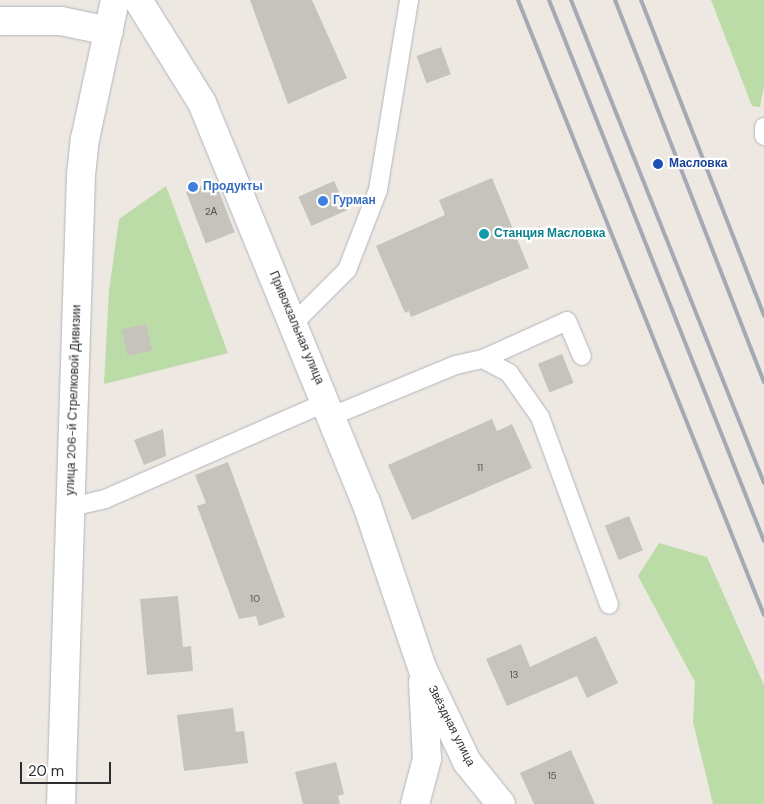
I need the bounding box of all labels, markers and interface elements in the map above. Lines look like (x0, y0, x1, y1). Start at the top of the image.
marker: Масловка (651, 157, 665, 171)
place label: Масловка (669, 157, 727, 171)
place label: Продукты (203, 180, 263, 194)
marker: Продукты (187, 181, 199, 193)
place label: Гурман (333, 194, 376, 208)
marker: Гурман (317, 195, 329, 207)
house number: 2А (205, 206, 217, 218)
place label: Станция Масловка (494, 227, 605, 241)
marker: Станция Масловка (478, 228, 490, 240)
street label: Привокзальная улица (266, 269, 326, 387)
street label: улица 206-й Стрелковой Дивизии (63, 304, 85, 496)
house number: 11 (477, 462, 483, 474)
house number: 10 (250, 593, 260, 605)
house number: 13 (509, 669, 519, 681)
street label: Звёздная улица (424, 683, 478, 769)
scale bar (22, 752, 114, 784)
text: 20 m (28, 761, 64, 781)
house number: 15 (547, 770, 557, 782)

